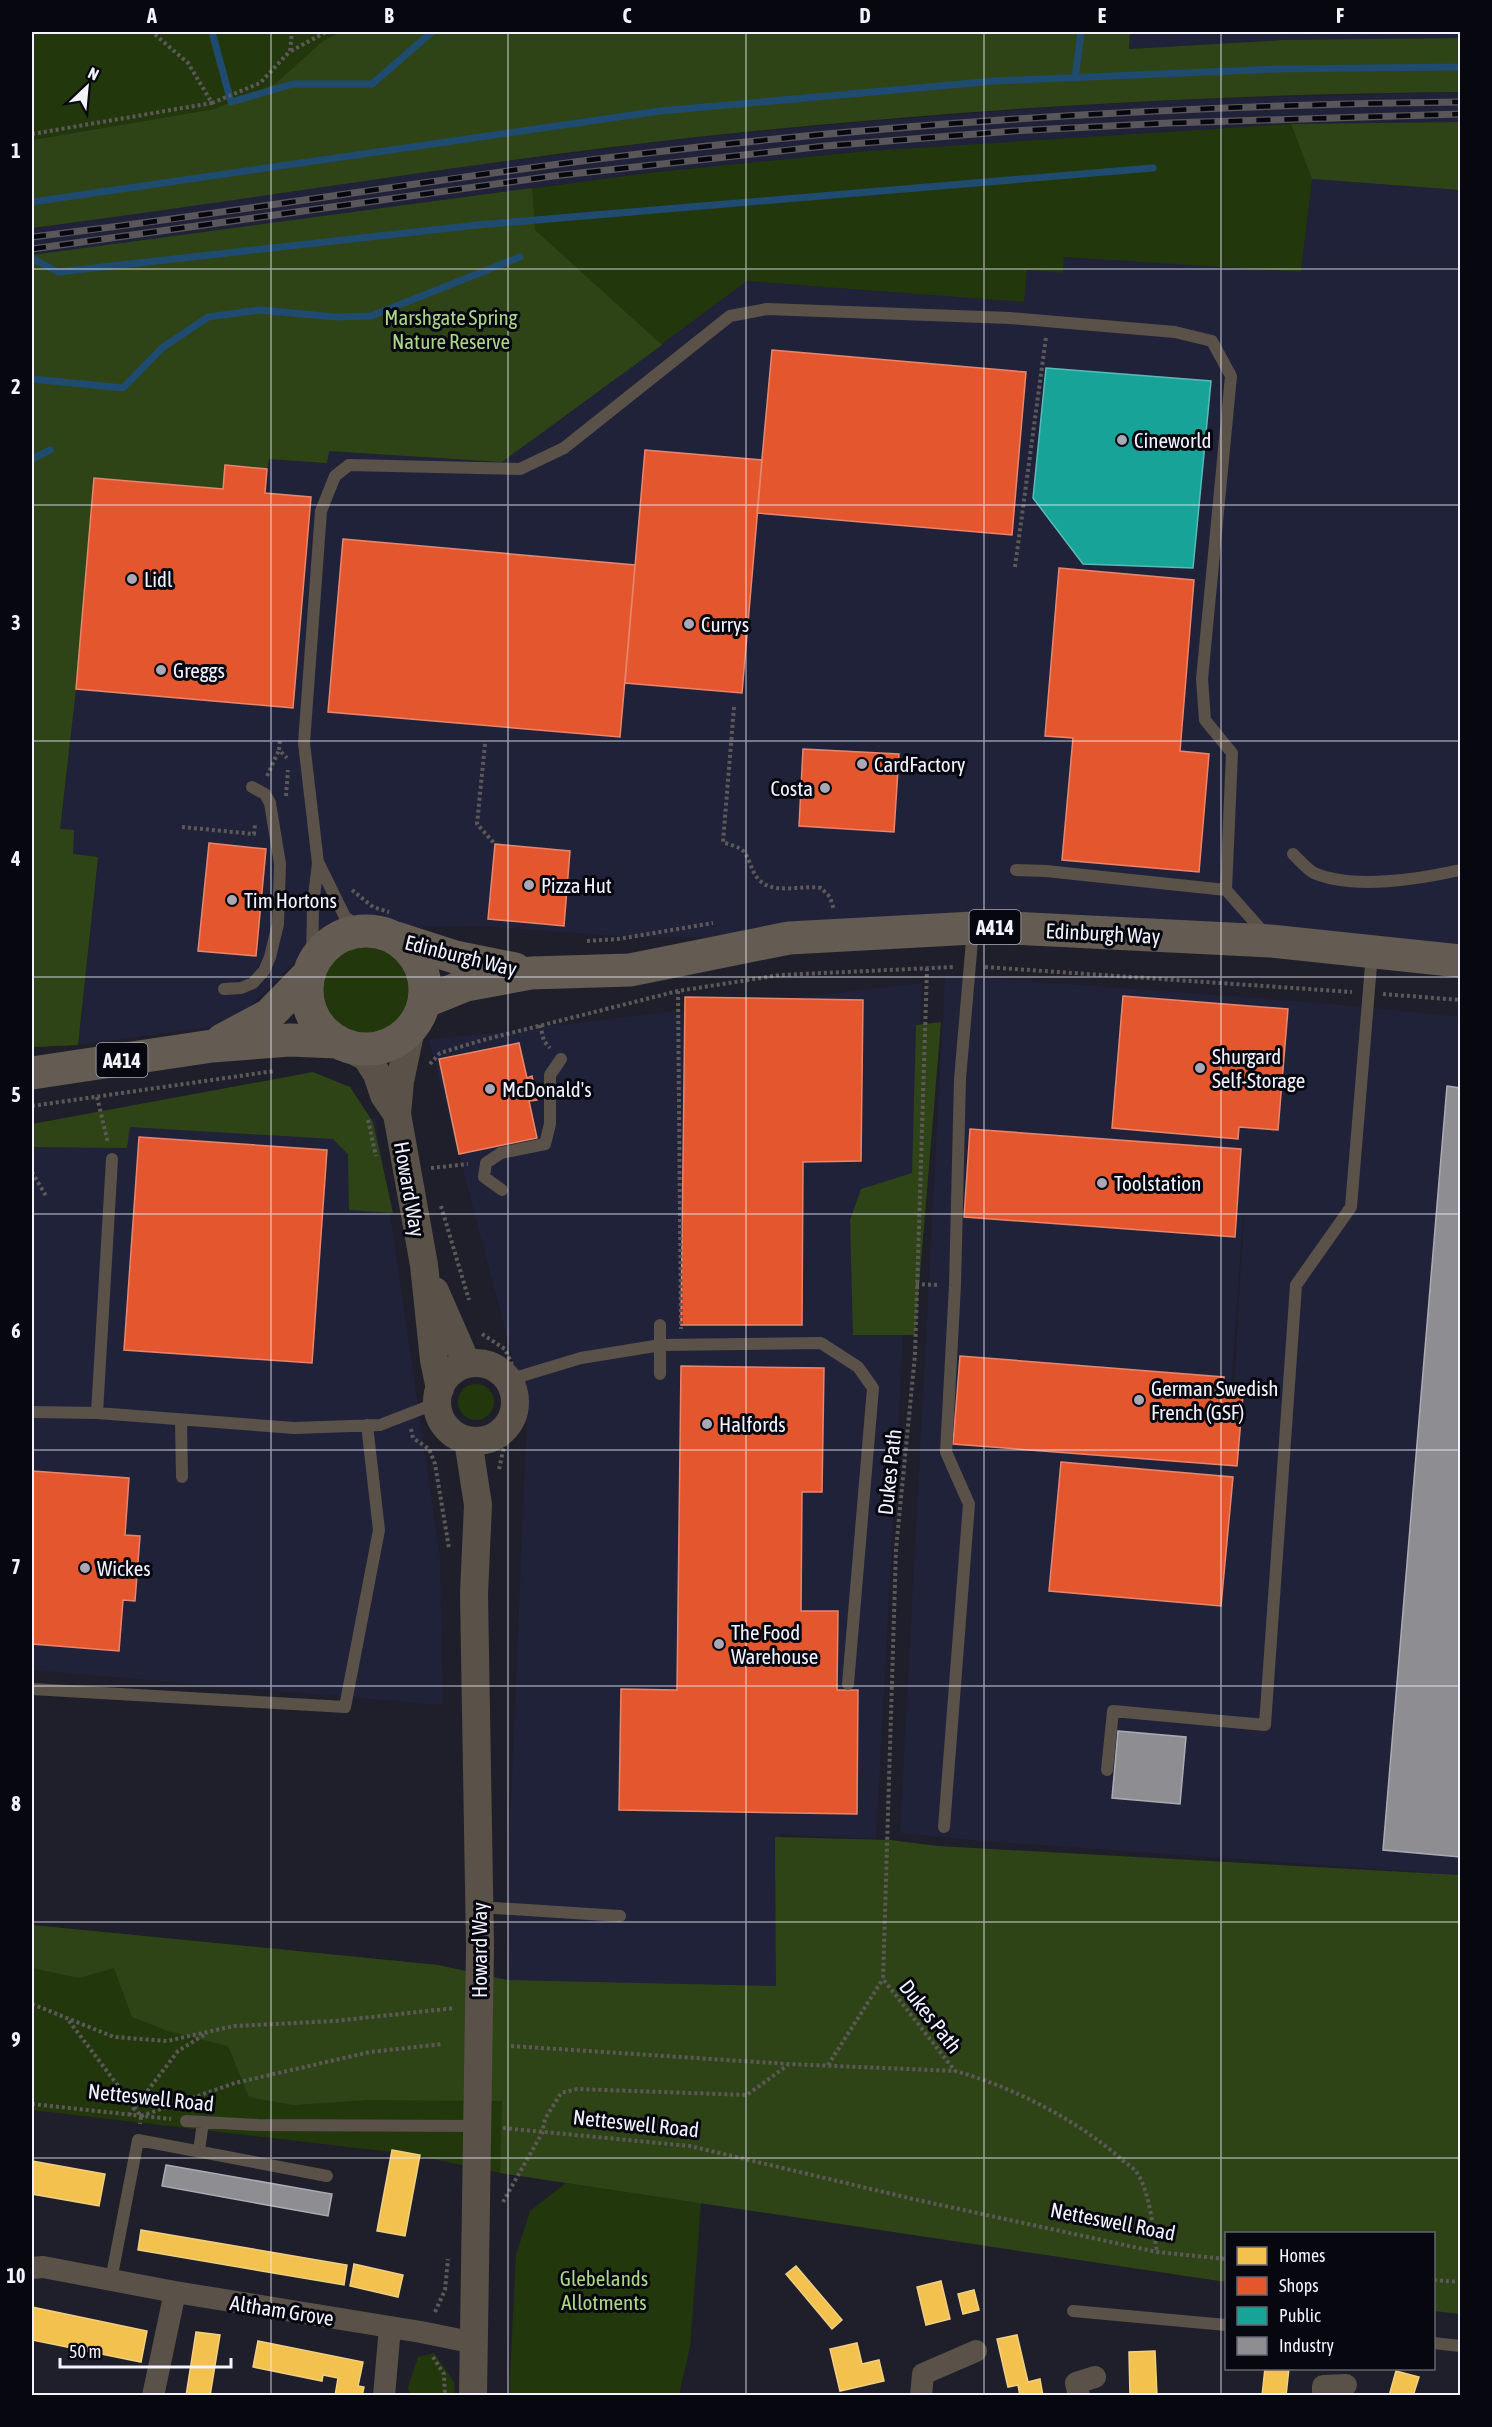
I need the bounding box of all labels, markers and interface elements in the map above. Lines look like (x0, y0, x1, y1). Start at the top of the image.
text: A (146, 4, 157, 27)
text: B (384, 4, 394, 27)
text: C (623, 4, 632, 27)
text: D (859, 4, 871, 27)
text: E (1098, 4, 1107, 27)
text: F (1336, 4, 1344, 27)
north arrow (57, 57, 117, 117)
text: N (85, 63, 102, 84)
text: 1 (11, 139, 21, 162)
park label: Marshgate Spring Nature Reserve (384, 305, 518, 353)
text: 2 (11, 375, 21, 398)
place label: Cineworld (1134, 428, 1212, 452)
marker: Cineworld (1115, 433, 1129, 447)
place label: Lidl (144, 567, 173, 591)
marker: Lidl (125, 572, 139, 586)
text: 3 (11, 611, 21, 634)
place label: Currys (701, 612, 749, 636)
marker: Currys (682, 617, 696, 631)
place label: Greggs (173, 658, 225, 682)
marker: Greggs (154, 663, 168, 677)
place label: CardFactory (874, 752, 966, 776)
marker: CardFactory (855, 757, 869, 771)
place label: Costa (770, 776, 813, 800)
marker: Costa (818, 781, 832, 795)
text: 4 (10, 847, 21, 870)
place label: Pizza Hut (541, 873, 612, 897)
marker: Pizza Hut (522, 878, 536, 892)
place label: Tim Hortons (244, 888, 337, 912)
marker: Tim Hortons (225, 893, 239, 907)
road number: A414 (970, 910, 1020, 944)
street label: Edinburgh Way (1045, 918, 1161, 948)
street label: Edinburgh Way (402, 929, 520, 981)
road number: A414 (96, 1043, 148, 1077)
place label: Shurgard Self-Storage (1212, 1044, 1305, 1092)
marker: Shurgard Self-Storage (1193, 1061, 1207, 1075)
place label: McDonald's (502, 1077, 592, 1101)
marker: McDonald's (483, 1082, 497, 1096)
text: 5 (11, 1083, 21, 1106)
street label: Howard Way (390, 1140, 430, 1239)
place label: Toolstation (1114, 1171, 1201, 1195)
marker: Toolstation (1095, 1176, 1109, 1190)
text: 6 (11, 1319, 21, 1342)
place label: German Swedish French (GSF) (1151, 1376, 1279, 1424)
marker: German Swedish French (GSF) (1132, 1393, 1146, 1407)
place label: Halfords (719, 1412, 786, 1436)
marker: Halfords (700, 1417, 714, 1431)
street label: Dukes Path (873, 1428, 905, 1516)
text: 7 (11, 1555, 21, 1578)
place label: Wickes (97, 1556, 151, 1580)
marker: Wickes (78, 1561, 92, 1575)
place label: The Food Warehouse (731, 1620, 818, 1668)
marker: The Food Warehouse (712, 1637, 726, 1651)
text: 8 (11, 1792, 21, 1815)
street label: Howard Way (467, 1902, 491, 1998)
street label: Dukes Path (895, 1975, 967, 2057)
text: 9 (11, 2028, 21, 2051)
street label: Netteswell Road (87, 2078, 215, 2116)
street label: Netteswell Road (572, 2104, 700, 2142)
street label: Netteswell Road (1049, 2197, 1177, 2245)
legend (1225, 2232, 1435, 2370)
text: Homes (1279, 2245, 1325, 2266)
text: 10 (7, 2264, 25, 2287)
park label: Glebelands Allotments (560, 2266, 648, 2314)
text: Shops (1279, 2275, 1319, 2296)
street label: Altham Grove (228, 2290, 336, 2330)
text: Public (1279, 2305, 1321, 2326)
scale bar (60, 2331, 231, 2369)
text: Industry (1279, 2335, 1334, 2356)
text: 50 m (69, 2341, 101, 2362)

